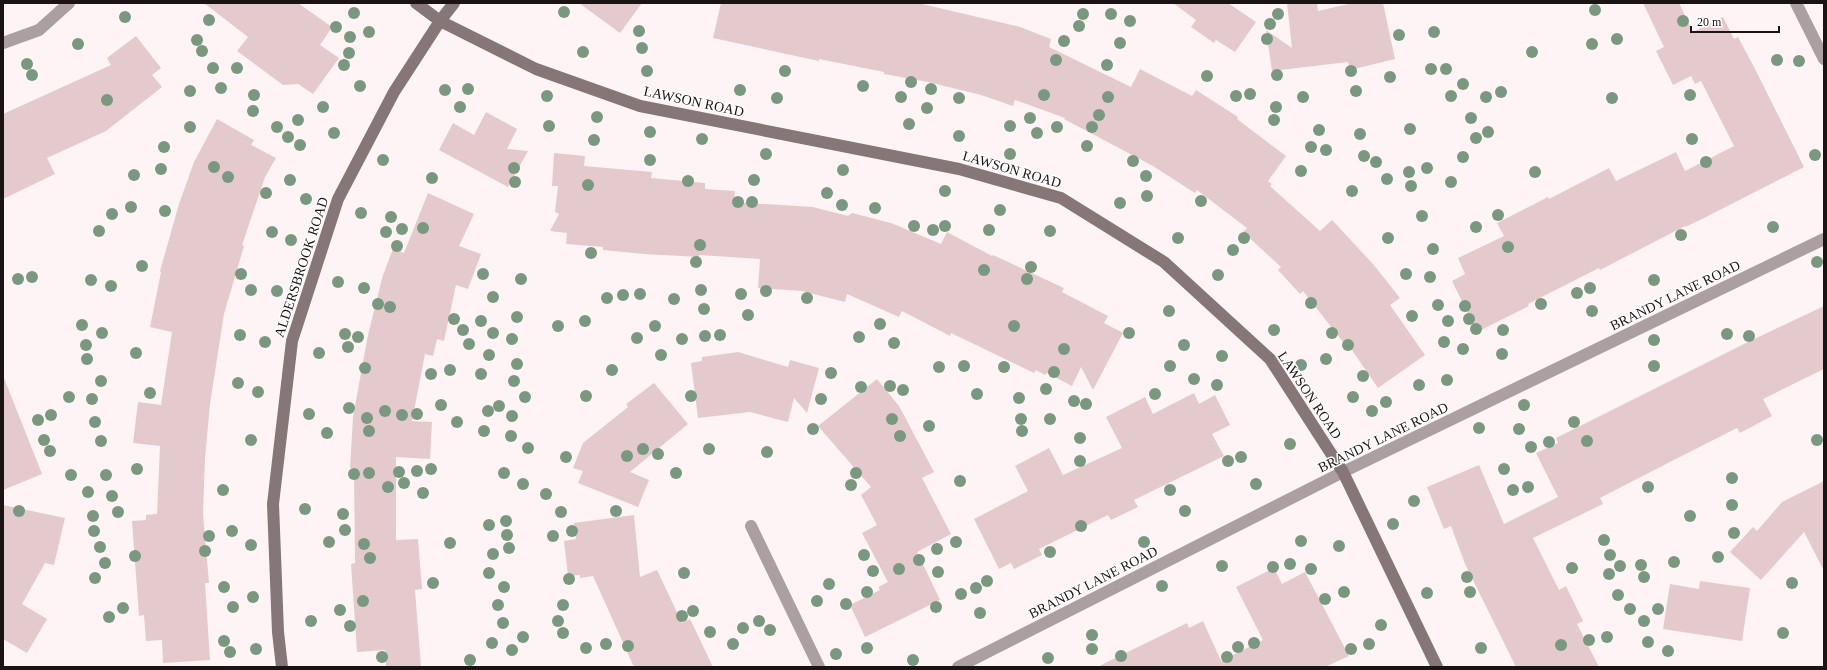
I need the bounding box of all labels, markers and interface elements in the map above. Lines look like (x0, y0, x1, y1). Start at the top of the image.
scale bar (1691, 8, 1779, 34)
text: 20 m (1697, 15, 1722, 29)
street label: LAWSON ROAD (642, 84, 745, 119)
street label: LAWSON ROAD (961, 148, 1063, 191)
street label: ALDERSBROOK ROAD (272, 195, 331, 339)
street label: BRANDY LANE ROAD (1608, 257, 1743, 333)
street label: LAWSON ROAD (1275, 349, 1344, 442)
street label: BRANDY LANE ROAD (1316, 399, 1451, 475)
street label: BRANDY LANE ROAD (1026, 543, 1160, 621)

